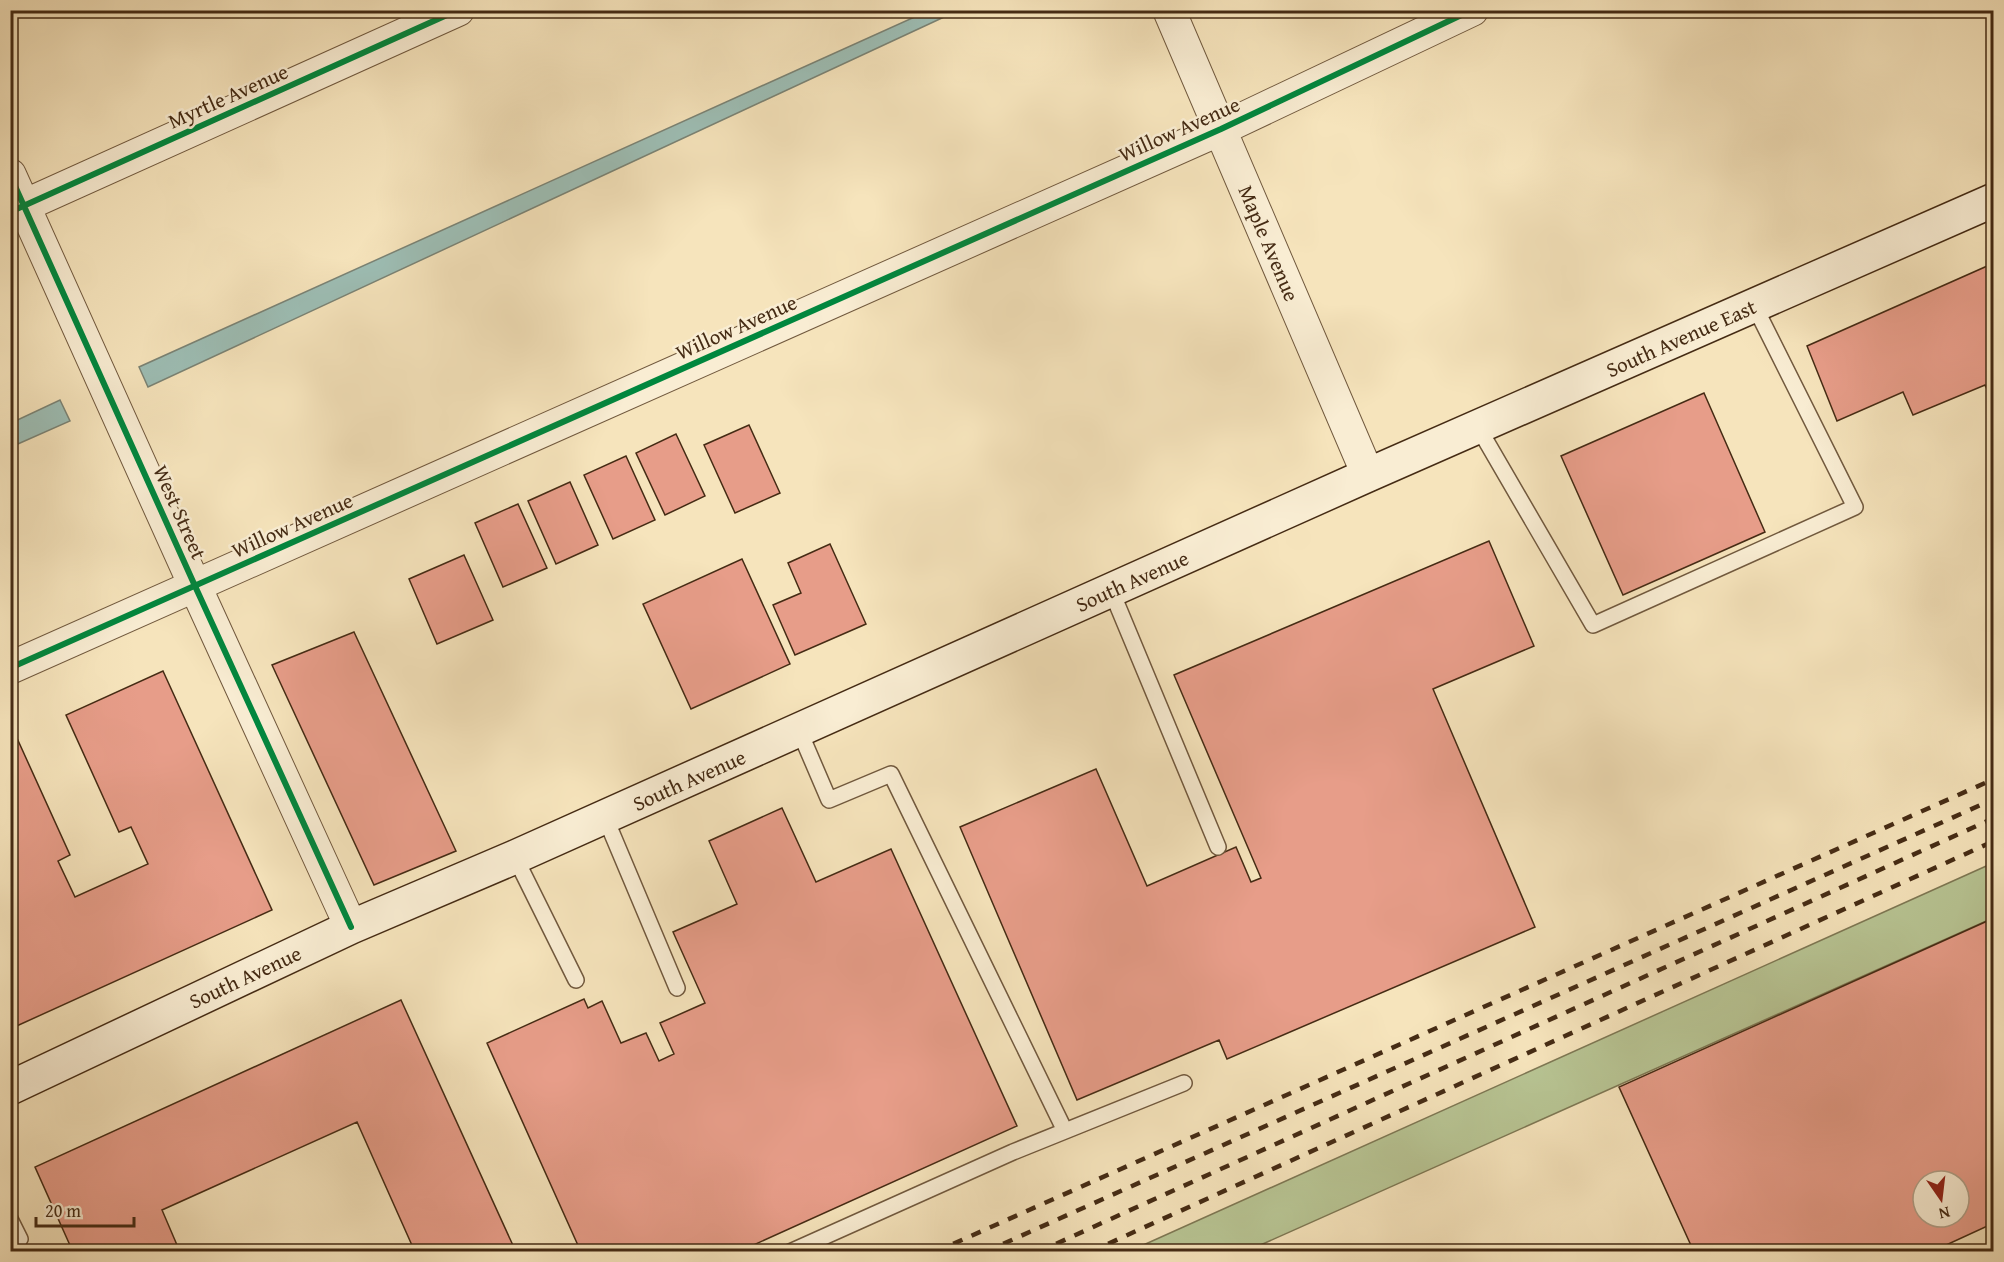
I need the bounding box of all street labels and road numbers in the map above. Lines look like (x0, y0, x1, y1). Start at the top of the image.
street label: Myrtle Avenue (163, 56, 293, 136)
street label: Willow Avenue (1113, 88, 1245, 170)
street label: Maple Avenue (1231, 180, 1307, 306)
street label: Willow Avenue (670, 286, 802, 368)
street label: South Avenue East (1601, 291, 1762, 385)
street label: West Street (145, 460, 215, 565)
street label: Willow Avenue (226, 484, 358, 566)
street label: South Avenue (1071, 542, 1194, 620)
street label: South Avenue (628, 741, 751, 819)
street label: South Avenue (184, 937, 306, 1017)

